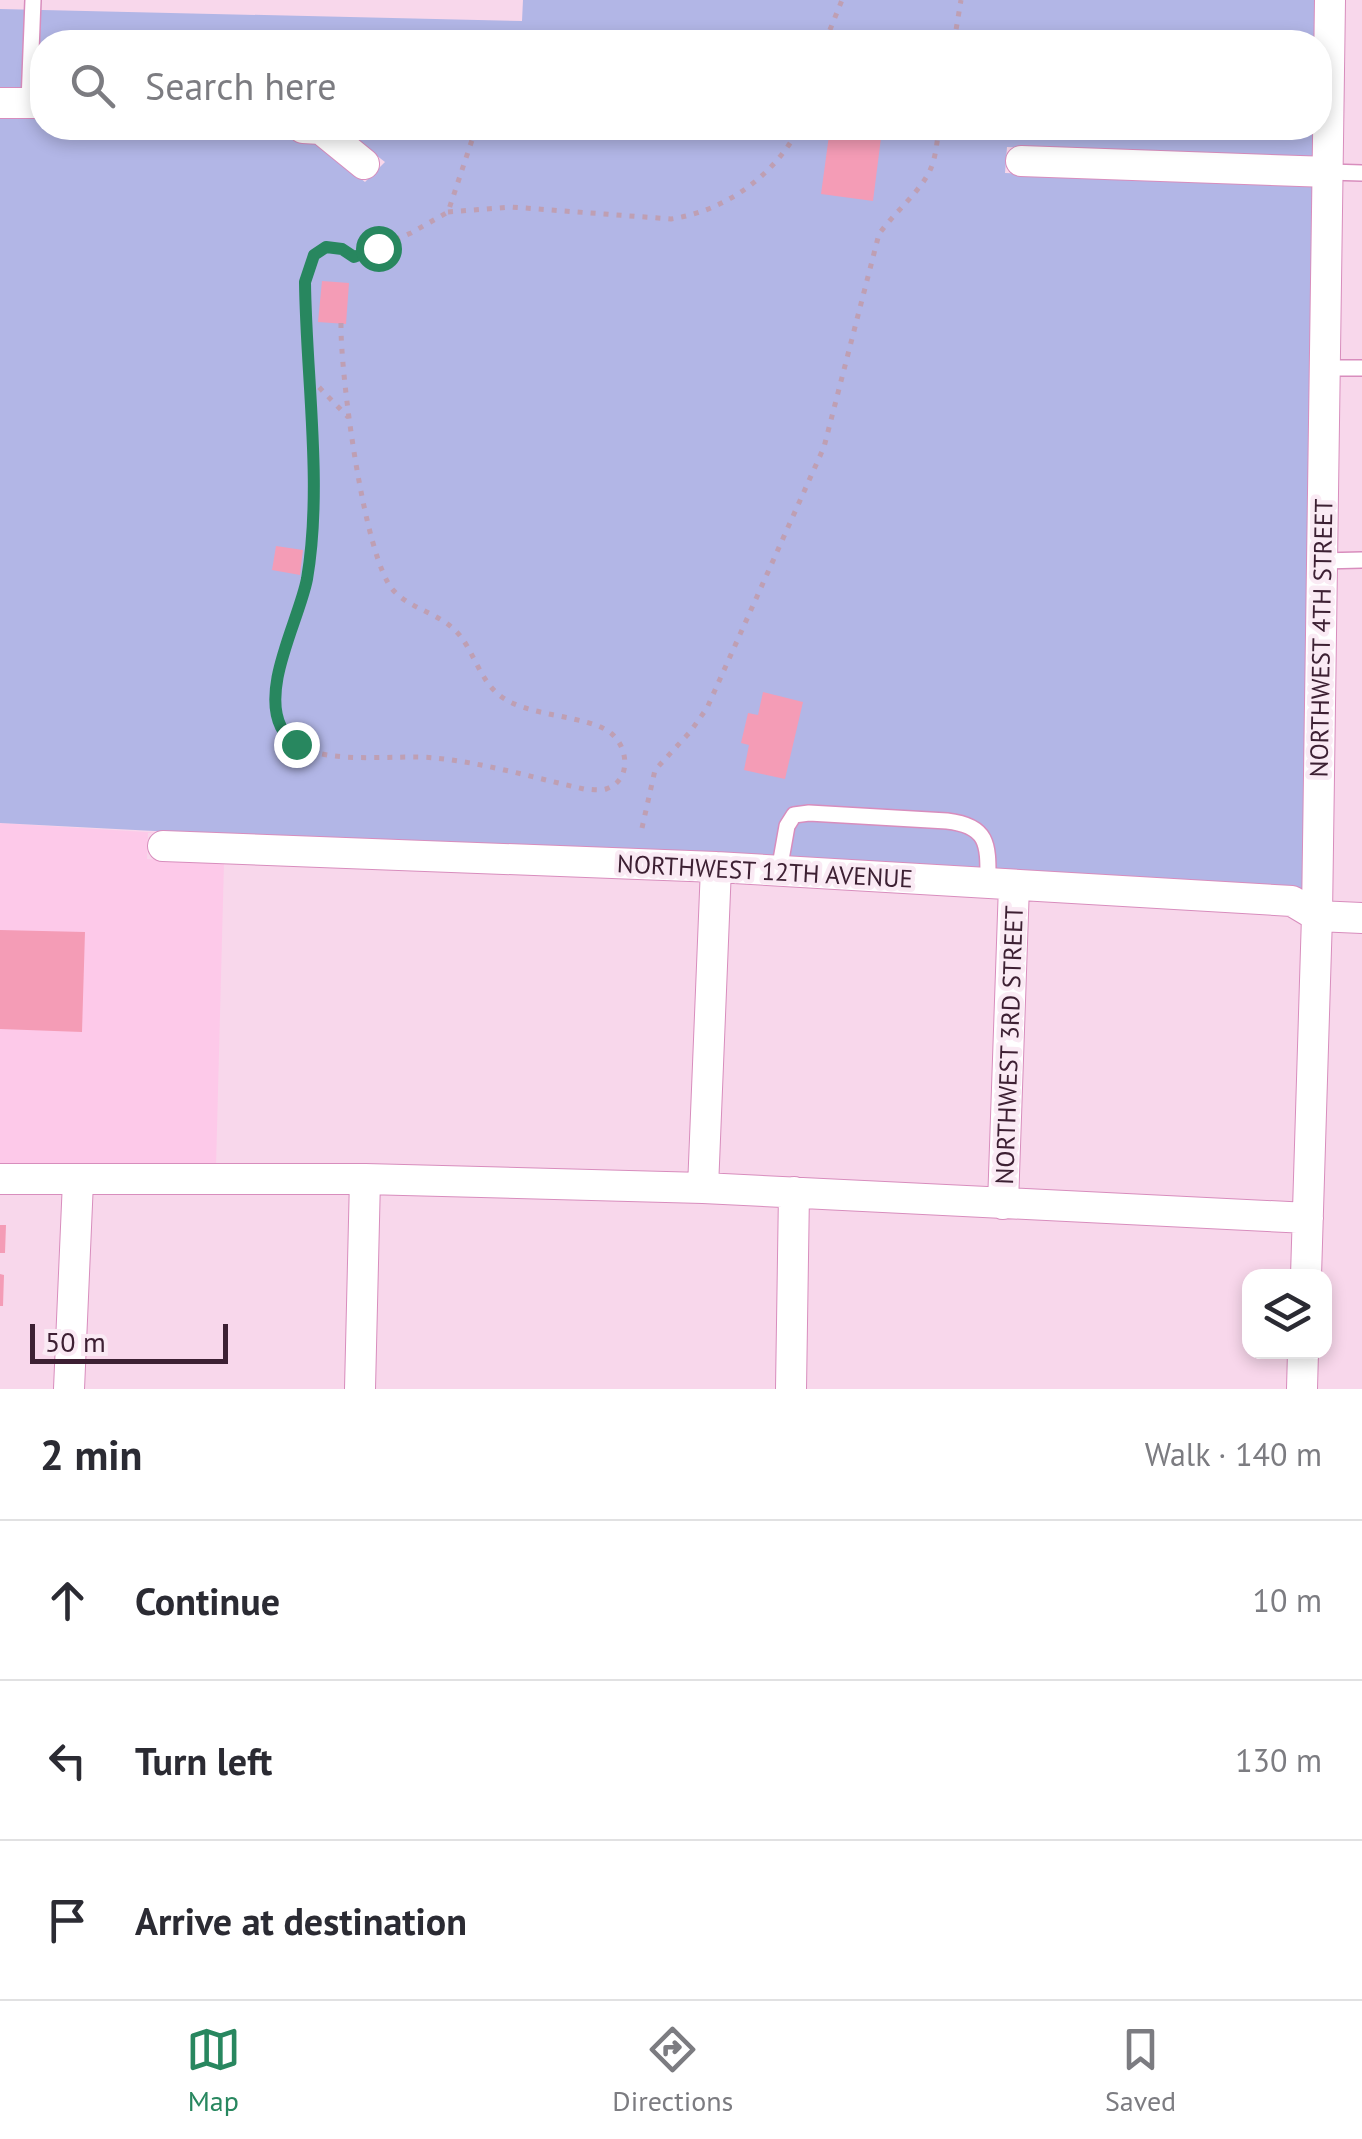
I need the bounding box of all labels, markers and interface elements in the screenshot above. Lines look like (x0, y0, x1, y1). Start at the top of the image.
search box (30, 30, 1332, 140)
icon: search (65, 58, 120, 113)
text: Search here (145, 61, 337, 110)
route start (356, 226, 402, 272)
street label: NORTHWEST 4TH STREET (1303, 498, 1339, 778)
route end (274, 722, 320, 768)
street label: NORTHWEST 12TH AVENUE (616, 847, 914, 895)
street label: NORTHWEST 3RD STREET (988, 905, 1030, 1185)
map controls (1242, 1269, 1332, 1359)
button: layers (1242, 1269, 1332, 1359)
scale bar (30, 1319, 228, 1364)
text: 50 m (45, 1323, 106, 1360)
text: 2 min (40, 1427, 142, 1482)
text: Walk · 140 m (1145, 1433, 1322, 1475)
icon: ahead (40, 1573, 95, 1628)
text: Continue (135, 1576, 280, 1625)
text: 10 m (1253, 1579, 1322, 1621)
icon: left (40, 1733, 95, 1788)
text: Turn left (135, 1736, 272, 1785)
text: 130 m (1235, 1739, 1322, 1781)
icon: arrive (40, 1893, 95, 1948)
text: Arrive at destination (135, 1896, 467, 1945)
tab: Map (186, 2022, 241, 2119)
tab: Directions (612, 2022, 733, 2119)
tab: Saved (1105, 2022, 1176, 2119)

